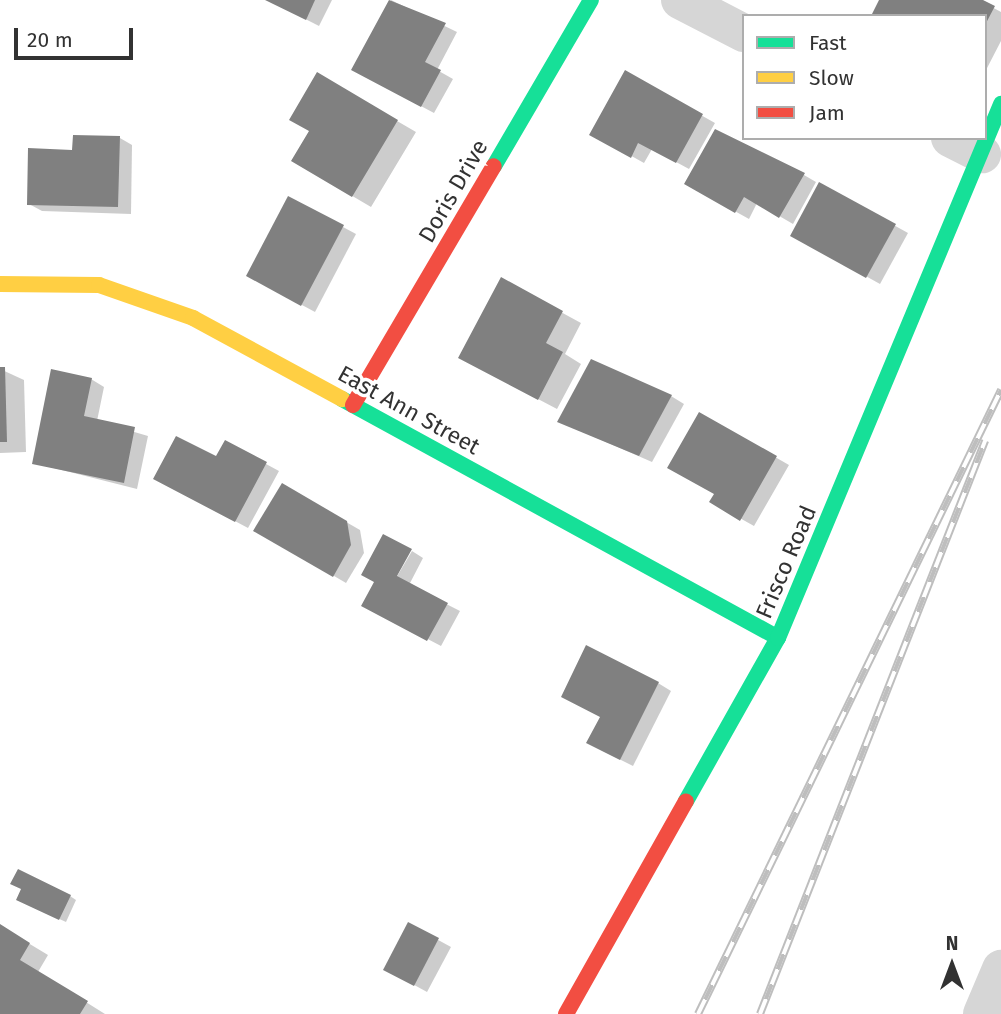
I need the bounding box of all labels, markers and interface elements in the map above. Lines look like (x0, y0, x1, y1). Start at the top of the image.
scale bar (18, 14, 136, 58)
legend (742, 14, 987, 140)
text: 20 m (27, 27, 73, 53)
text: Fast (809, 30, 847, 56)
text: Slow (809, 65, 854, 91)
text: Jam (809, 100, 845, 126)
street label: Doris Drive (412, 135, 494, 247)
street label: East Ann Street (333, 360, 485, 460)
street label: Frisco Road (750, 502, 822, 622)
north arrow (917, 930, 987, 1000)
text: N (946, 932, 958, 955)

